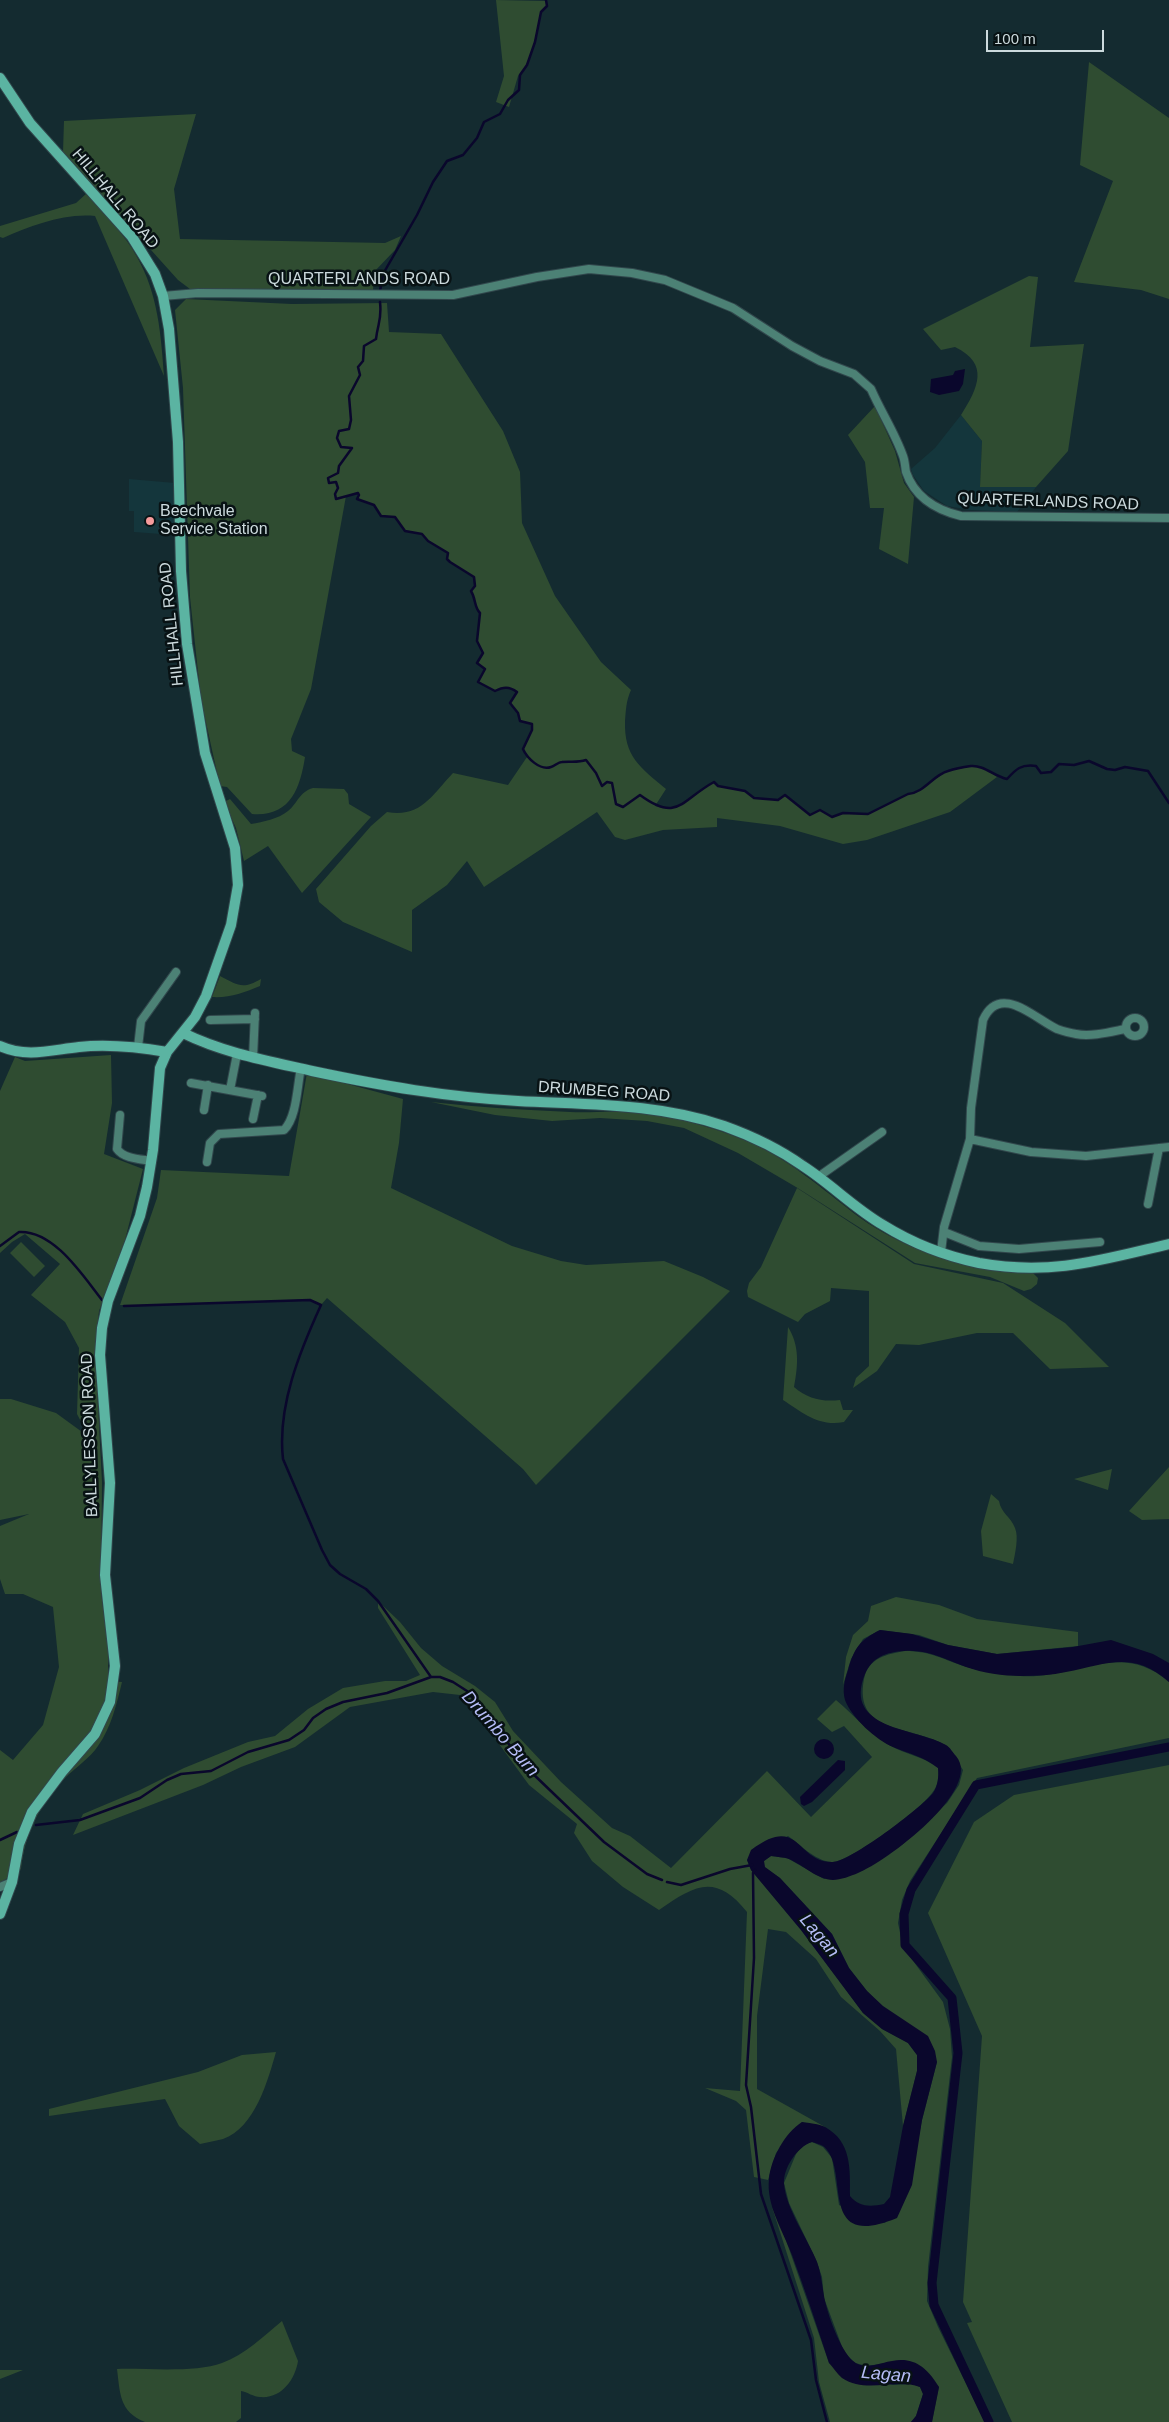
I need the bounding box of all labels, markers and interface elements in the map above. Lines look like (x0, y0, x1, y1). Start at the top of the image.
scale bar (989, 20, 1106, 52)
text: 100 m (994, 30, 1036, 47)
street label: HILLHALL ROAD (68, 145, 162, 253)
street label: QUARTERLANDS ROAD (268, 270, 450, 290)
street label: QUARTERLANDS ROAD (957, 489, 1139, 515)
place label: Beechvale Service Station (160, 502, 268, 540)
marker: Beechvale Service Station (144, 515, 156, 527)
street label: HILLHALL ROAD (156, 561, 188, 687)
street label: DRUMBEG ROAD (537, 1078, 671, 1106)
street label: BALLYLESSON ROAD (78, 1353, 102, 1517)
water label: Drumbo Burn (457, 1687, 543, 1781)
water label: Lagan (795, 1910, 843, 1962)
water label: Lagan (860, 2362, 912, 2388)

